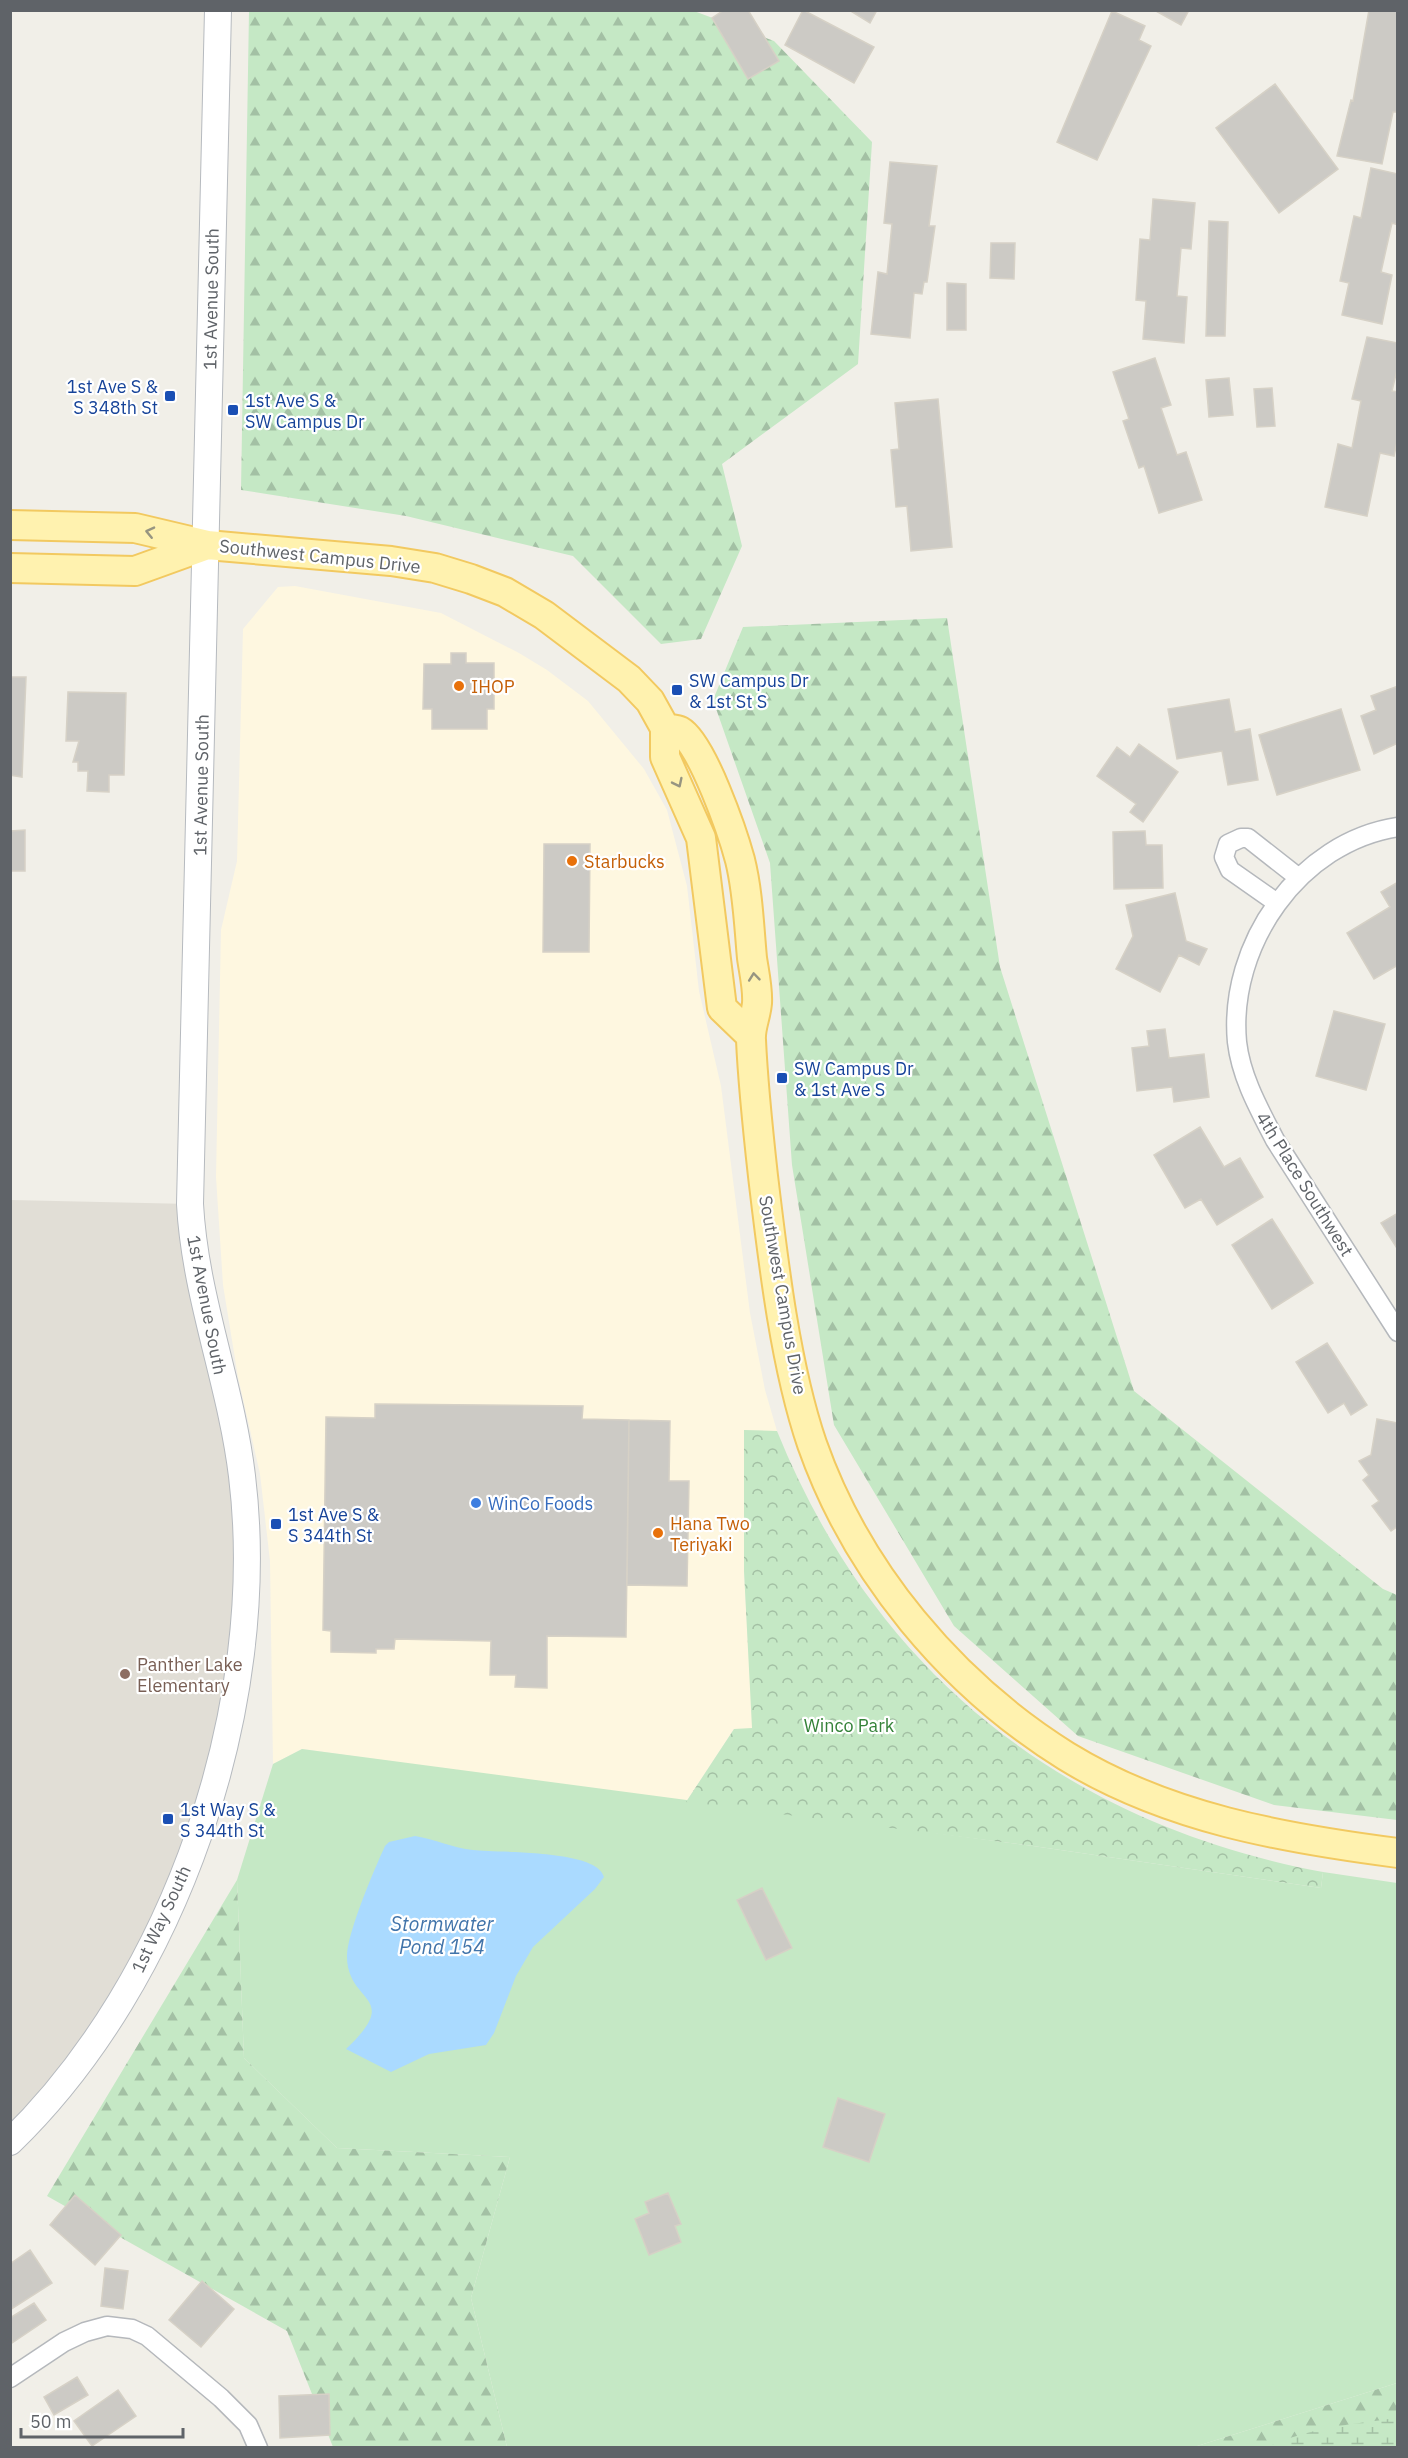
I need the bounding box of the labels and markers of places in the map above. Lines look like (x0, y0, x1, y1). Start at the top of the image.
place label: 1st Ave S & S 348th St (67, 375, 158, 419)
marker: 1st Ave S & S 348th St (163, 389, 177, 403)
place label: 1st Ave S & SW Campus Dr (245, 389, 365, 433)
marker: 1st Ave S & SW Campus Dr (226, 403, 240, 417)
place label: SW Campus Dr & 1st St S (689, 669, 809, 713)
place label: IHOP (471, 675, 515, 698)
marker: IHOP (452, 679, 466, 693)
marker: SW Campus Dr & 1st St S (670, 683, 684, 697)
place label: Starbucks (584, 850, 665, 873)
marker: Starbucks (565, 854, 579, 868)
place label: SW Campus Dr & 1st Ave S (794, 1057, 914, 1101)
marker: SW Campus Dr & 1st Ave S (775, 1071, 789, 1085)
place label: WinCo Foods (488, 1492, 593, 1515)
marker: WinCo Foods (469, 1496, 483, 1510)
place label: 1st Ave S & S 344th St (288, 1503, 380, 1547)
place label: Hana Two Teriyaki (670, 1512, 750, 1556)
marker: 1st Ave S & S 344th St (269, 1517, 283, 1531)
marker: Hana Two Teriyaki (651, 1526, 665, 1540)
place label: Panther Lake Elementary (137, 1653, 243, 1697)
marker: Panther Lake Elementary (118, 1667, 132, 1681)
place label: 1st Way S & S 344th St (180, 1798, 276, 1842)
marker: 1st Way S & S 344th St (161, 1812, 175, 1826)

